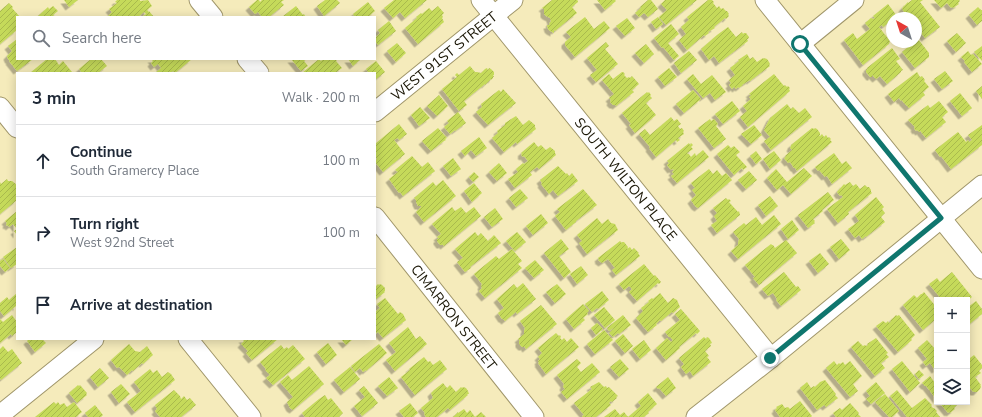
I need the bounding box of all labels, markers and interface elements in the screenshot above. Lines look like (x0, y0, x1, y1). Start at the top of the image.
street label: WEST 91ST STREET (387, 7, 502, 105)
north arrow (886, 12, 922, 48)
search box (16, 16, 376, 60)
icon: search (30, 27, 52, 49)
text: Search here (62, 28, 142, 48)
route start (791, 35, 809, 53)
text: 3 min (32, 87, 76, 110)
text: Walk · 200 m (282, 89, 360, 107)
street label: SOUTH WILTON PLACE (570, 114, 681, 245)
text: Continue (70, 142, 132, 162)
icon: ahead (32, 150, 54, 172)
text: 100 m (322, 152, 360, 170)
text: South Gramercy Place (70, 162, 199, 180)
text: Turn right (70, 214, 139, 234)
icon: right (32, 222, 54, 244)
text: 100 m (322, 224, 360, 242)
text: West 92nd Street (70, 234, 174, 252)
street label: CIMARRON STREET (406, 261, 501, 375)
icon: arrive (32, 294, 54, 316)
text: Arrive at destination (70, 295, 213, 315)
map controls (934, 297, 970, 405)
button: + (934, 297, 970, 333)
button: − (934, 333, 970, 369)
route end (761, 349, 779, 367)
button: layers (934, 369, 970, 405)

